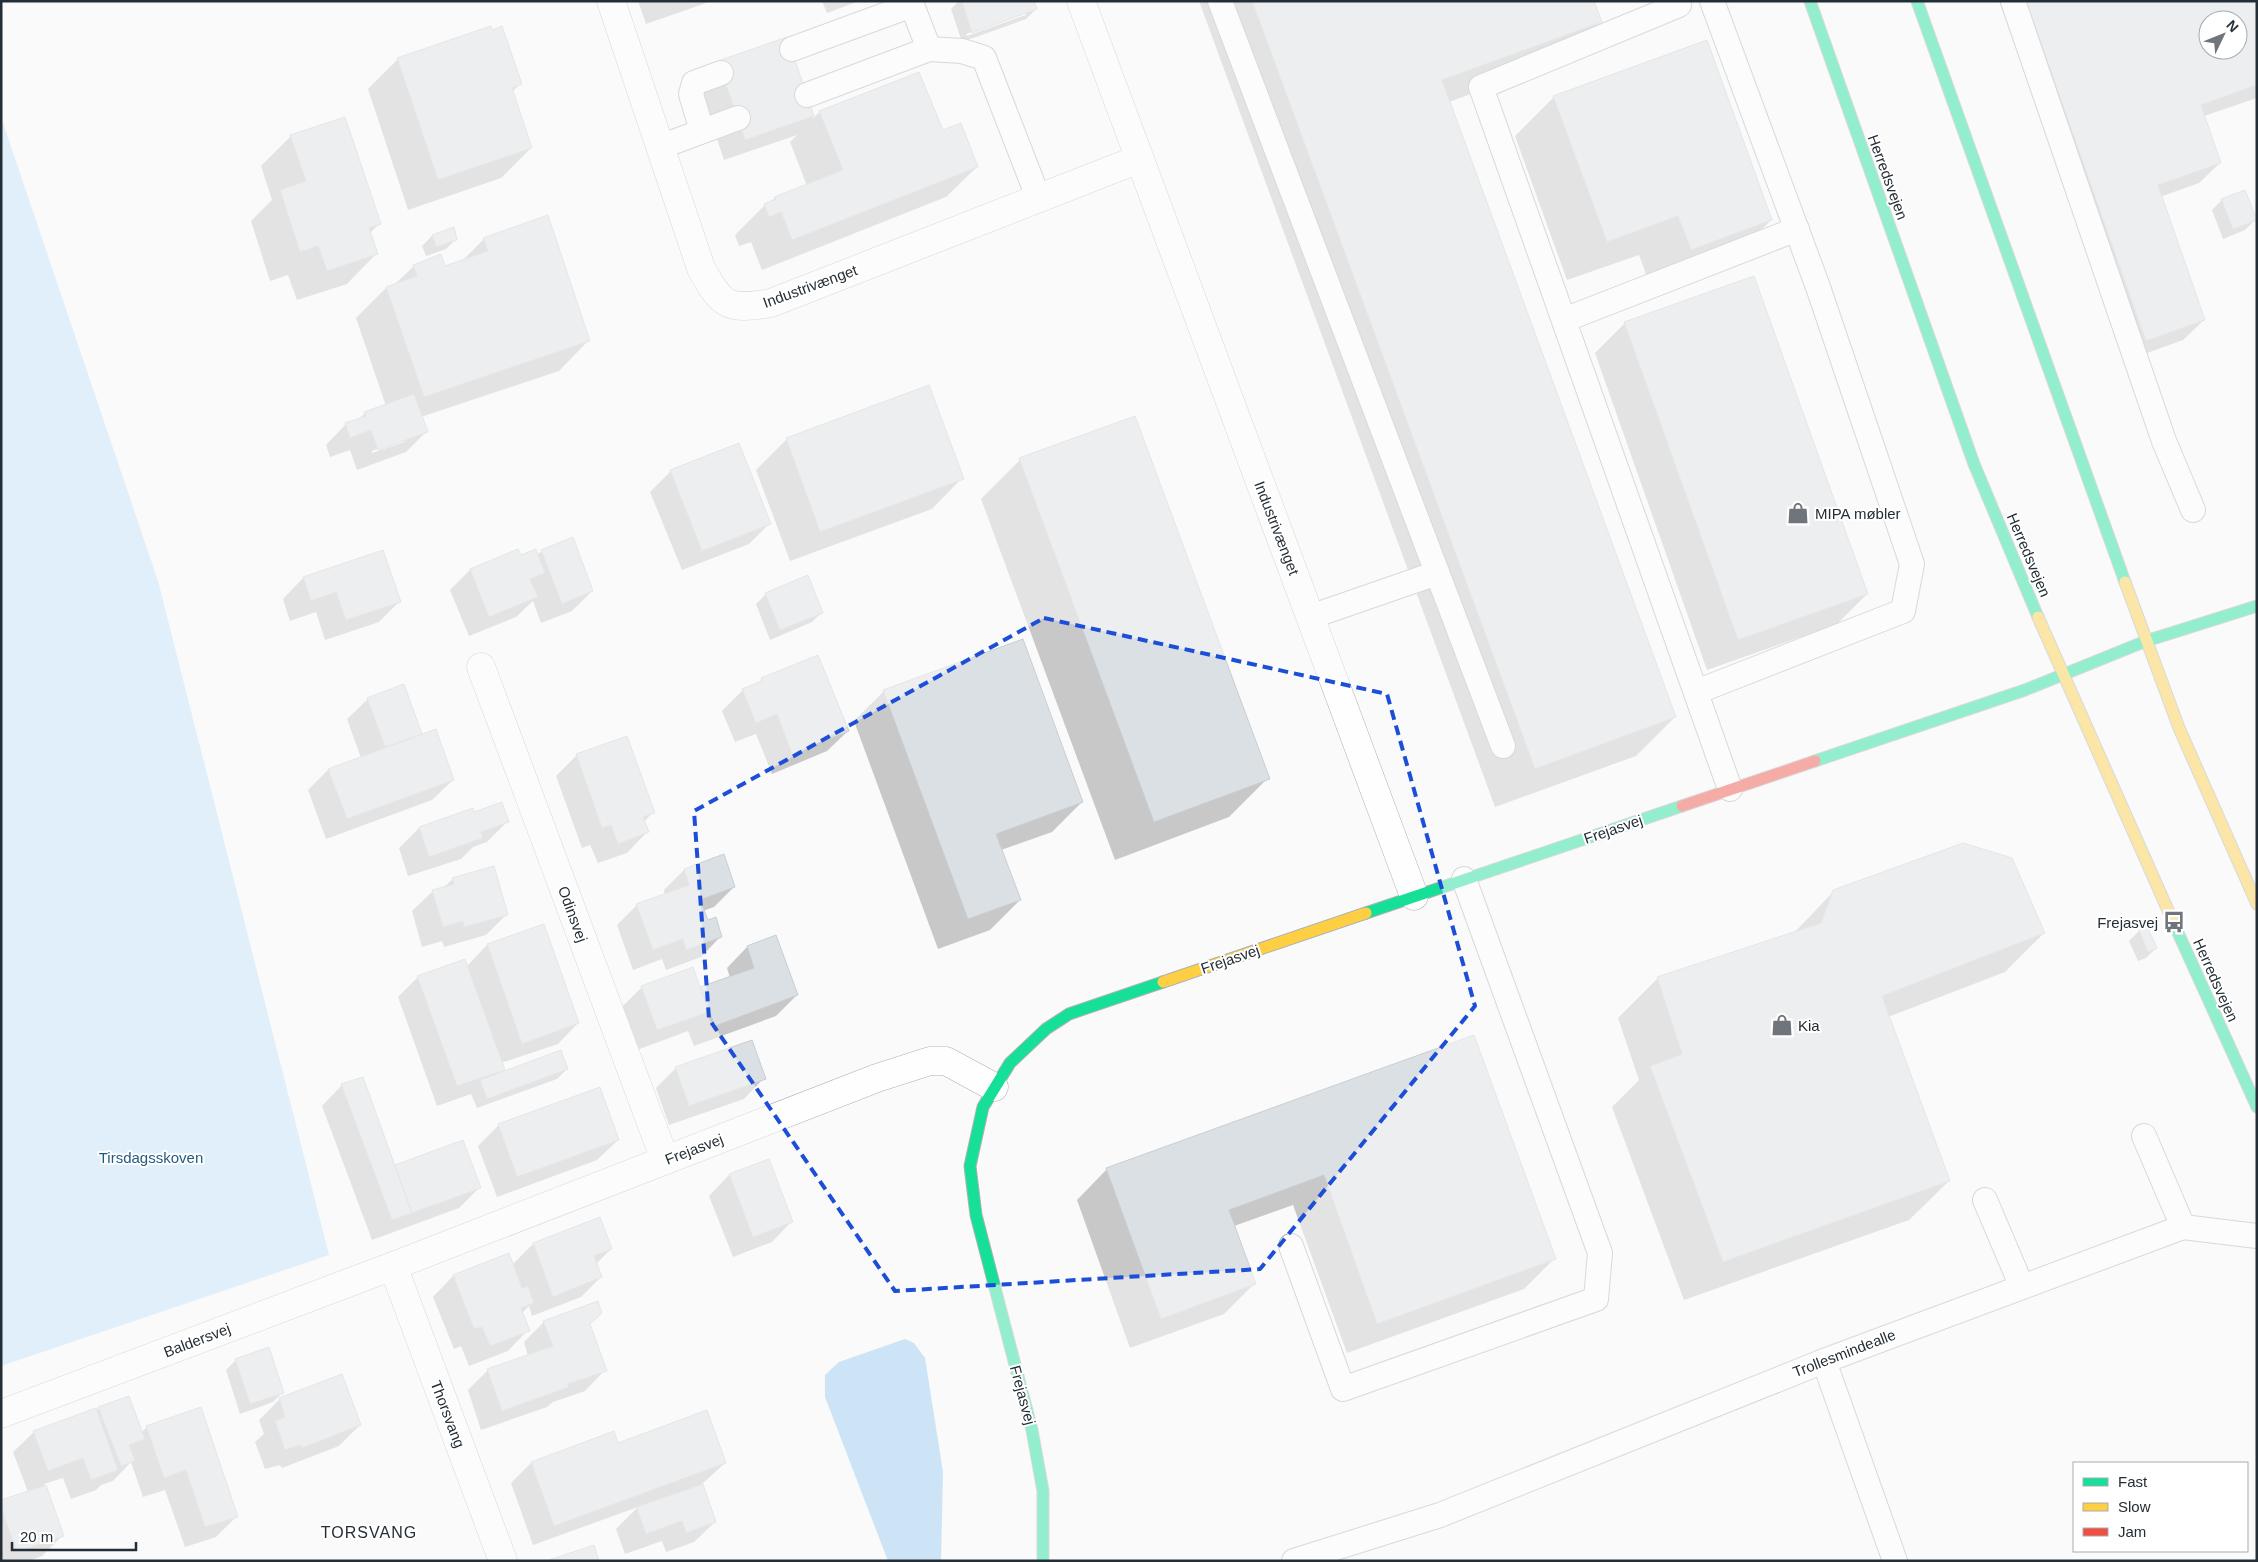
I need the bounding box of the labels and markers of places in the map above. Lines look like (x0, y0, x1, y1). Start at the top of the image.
shop icon: MIPA møbler (1785, 500, 1811, 526)
place label: MIPA møbler (1815, 505, 1901, 522)
bus stop icon: Frejasvej (2161, 909, 2187, 935)
place label: Frejasvej (2097, 914, 2158, 931)
shop icon: Kia (1769, 1012, 1795, 1038)
place label: Kia (1798, 1017, 1820, 1034)

